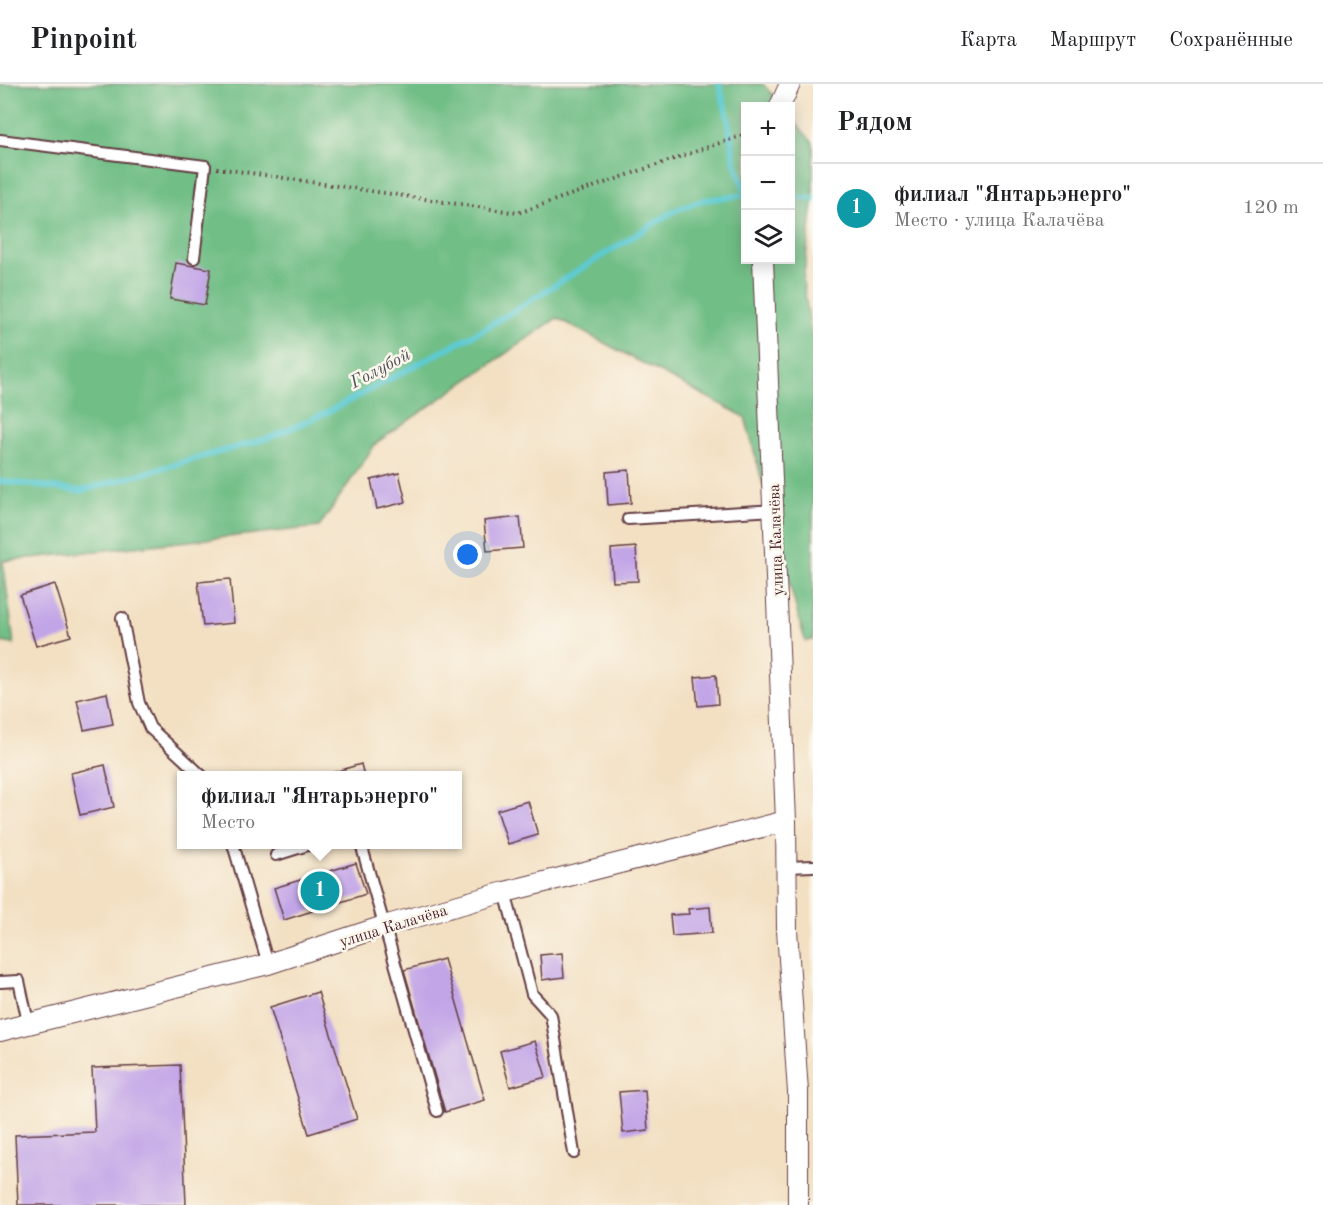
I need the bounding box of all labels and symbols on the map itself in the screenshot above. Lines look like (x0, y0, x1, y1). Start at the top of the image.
water label: Голубой (346, 346, 414, 393)
street label: улица Калачёва (767, 484, 787, 596)
your location (453, 540, 482, 569)
pin: 1 (300, 868, 340, 914)
street label: улица Калачёва (338, 903, 450, 951)

